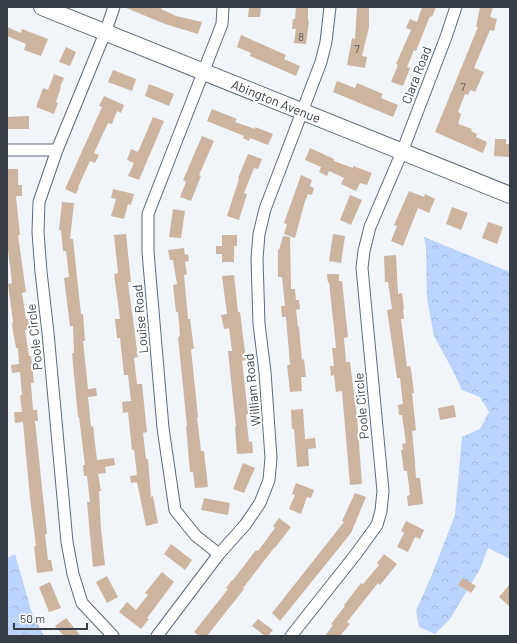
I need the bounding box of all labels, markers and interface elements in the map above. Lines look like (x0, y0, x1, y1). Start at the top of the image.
house number: 8 (298, 30, 304, 43)
house number: 7 (354, 42, 360, 55)
street label: Clara Road (398, 44, 434, 106)
street label: Abington Avenue (229, 76, 323, 126)
house number: 7 (460, 80, 466, 93)
street label: Louise Road (129, 284, 151, 354)
street label: Poole Circle (23, 303, 45, 371)
street label: William Road (240, 353, 264, 427)
street label: Poole Circle (350, 372, 372, 440)
scale bar (14, 605, 87, 631)
text: 50 m (20, 611, 45, 625)

